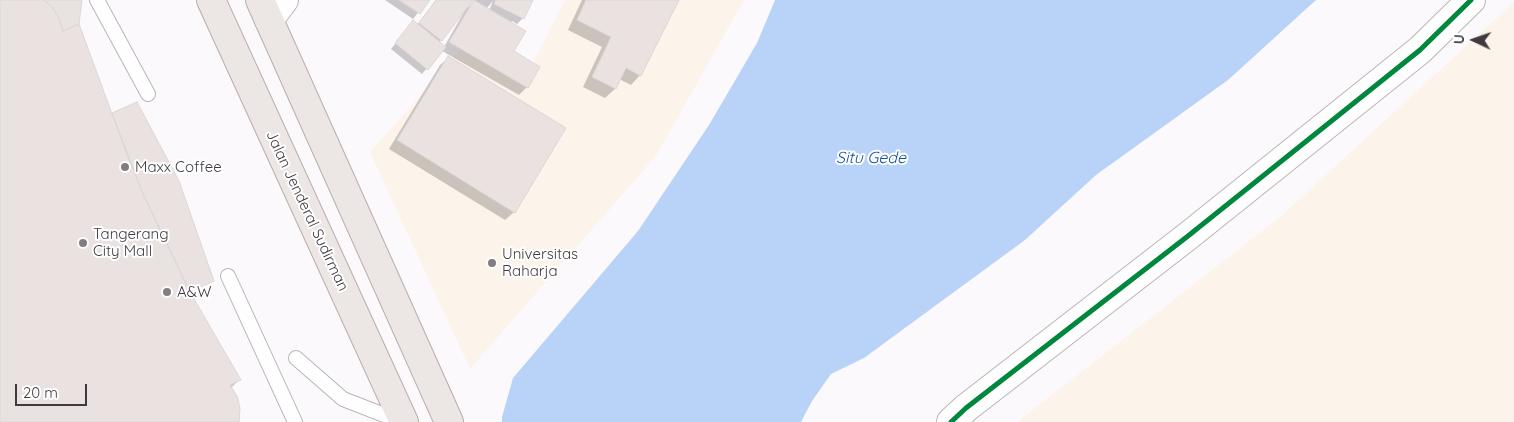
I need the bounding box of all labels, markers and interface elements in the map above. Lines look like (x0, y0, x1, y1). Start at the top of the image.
north arrow (1449, 15, 1499, 65)
text: U (1450, 34, 1468, 45)
street label: Jalan Jenderal Sudirman (262, 128, 352, 294)
water label: Situ Gede (836, 148, 906, 168)
place label: Maxx Coffee (135, 158, 222, 176)
marker: Maxx Coffee (119, 161, 131, 173)
place label: Tangerang City Mall (93, 225, 169, 260)
marker: Tangerang City Mall (77, 237, 89, 249)
place label: Universitas Raharja (502, 245, 578, 280)
marker: Universitas Raharja (486, 257, 498, 269)
place label: A&W (177, 283, 211, 301)
marker: A&W (161, 286, 173, 298)
scale bar (18, 374, 90, 406)
text: 20 m (23, 383, 58, 402)

